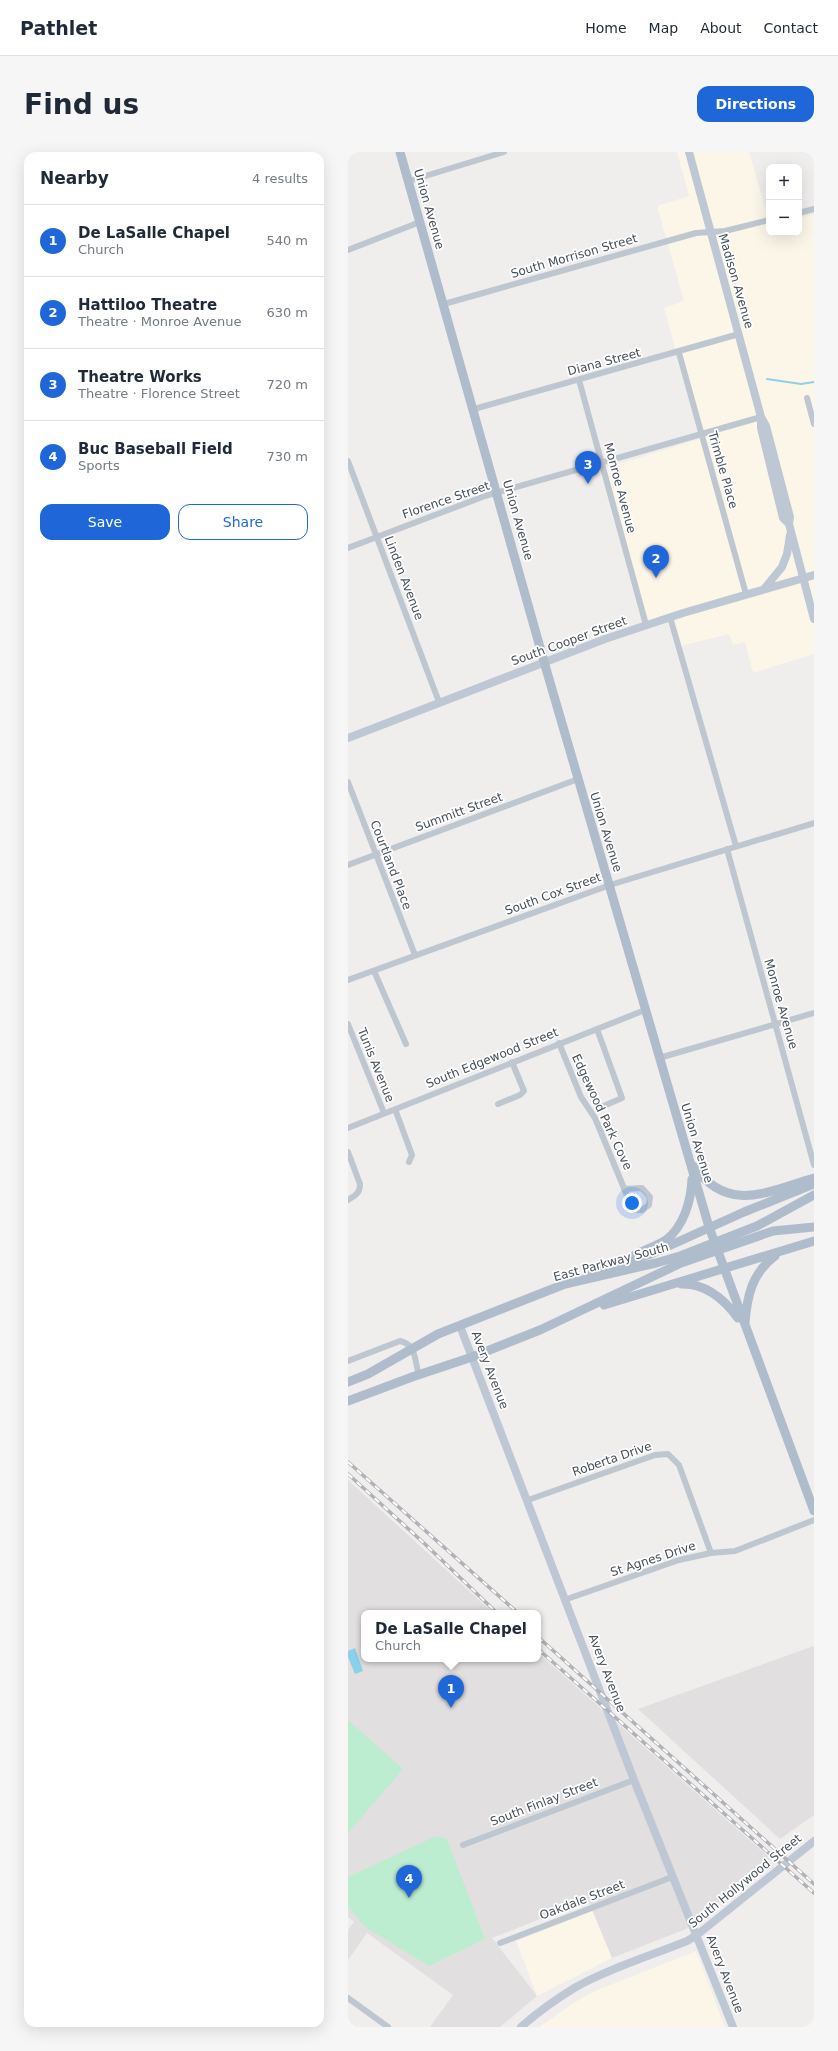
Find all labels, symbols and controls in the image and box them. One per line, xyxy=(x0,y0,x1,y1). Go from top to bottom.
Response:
text: Pathlet xyxy=(20,17,97,39)
text: Home xyxy=(585,20,627,36)
text: Map xyxy=(649,20,678,36)
text: About xyxy=(700,20,742,36)
text: Contact xyxy=(764,20,818,36)
button: Directions xyxy=(697,86,814,122)
text: Find us xyxy=(24,88,139,121)
map controls xyxy=(766,164,802,236)
button: + xyxy=(766,164,802,200)
street label: Union Avenue xyxy=(411,167,447,251)
text: Nearby xyxy=(40,168,109,188)
text: 4 results xyxy=(252,171,308,186)
button: − xyxy=(766,200,802,236)
text: De LaSalle Chapel xyxy=(78,224,230,242)
street label: South Morrison Street xyxy=(509,231,639,281)
street label: Madison Avenue xyxy=(716,232,756,330)
text: 1 xyxy=(48,233,58,248)
text: 540 m xyxy=(266,233,308,248)
text: Church xyxy=(78,242,124,257)
text: Hattiloo Theatre xyxy=(78,296,217,314)
text: 2 xyxy=(48,305,58,320)
text: 630 m xyxy=(266,305,308,320)
text: Theatre · Monroe Avenue xyxy=(78,314,242,329)
street label: Diana Street xyxy=(566,345,642,378)
text: Theatre Works xyxy=(78,368,202,386)
text: 3 xyxy=(48,377,58,392)
text: 720 m xyxy=(266,377,308,392)
text: Theatre · Florence Street xyxy=(78,386,240,401)
street label: Trimble Place xyxy=(705,429,741,510)
text: Buc Baseball Field xyxy=(78,440,233,458)
street label: Monroe Avenue xyxy=(601,441,639,535)
text: 4 xyxy=(48,449,58,464)
text: 730 m xyxy=(266,449,308,464)
pin: 3 xyxy=(575,451,601,484)
text: Sports xyxy=(78,458,120,473)
street label: Florence Street xyxy=(400,478,492,522)
street label: Union Avenue xyxy=(500,478,536,562)
button: Save xyxy=(40,504,170,540)
button: Share xyxy=(178,504,308,540)
street label: Linden Avenue xyxy=(382,534,426,622)
pin: 2 xyxy=(643,545,669,578)
street label: South Cooper Street xyxy=(509,613,629,668)
street label: Summitt Street xyxy=(414,790,505,834)
street label: Union Avenue xyxy=(587,790,625,874)
street label: Courtland Place xyxy=(368,818,414,912)
street label: South Cox Street xyxy=(503,870,603,918)
street label: Monroe Avenue xyxy=(761,957,801,1051)
street label: Tunis Avenue xyxy=(354,1025,397,1104)
street label: South Edgewood Street xyxy=(424,1025,560,1091)
street label: Edgewood Park Cove xyxy=(569,1052,635,1172)
street label: Union Avenue xyxy=(678,1101,716,1185)
your location xyxy=(622,1193,642,1213)
street label: East Parkway South xyxy=(552,1240,670,1284)
street label: Avery Avenue xyxy=(469,1329,511,1411)
street label: Roberta Drive xyxy=(571,1439,653,1479)
street label: St Agnes Drive xyxy=(609,1539,697,1579)
popup xyxy=(361,1610,541,1662)
text: De LaSalle Chapel xyxy=(375,1620,527,1638)
street label: Avery Avenue xyxy=(586,1632,628,1714)
text: Church xyxy=(375,1638,421,1653)
pin: 1 xyxy=(438,1675,464,1708)
street label: South Finlay Street xyxy=(488,1775,600,1829)
street label: South Hollywood Street xyxy=(686,1831,805,1931)
pin: 4 xyxy=(396,1865,422,1898)
street label: Oakdale Street xyxy=(538,1877,627,1923)
street label: Avery Avenue xyxy=(704,1933,746,2015)

